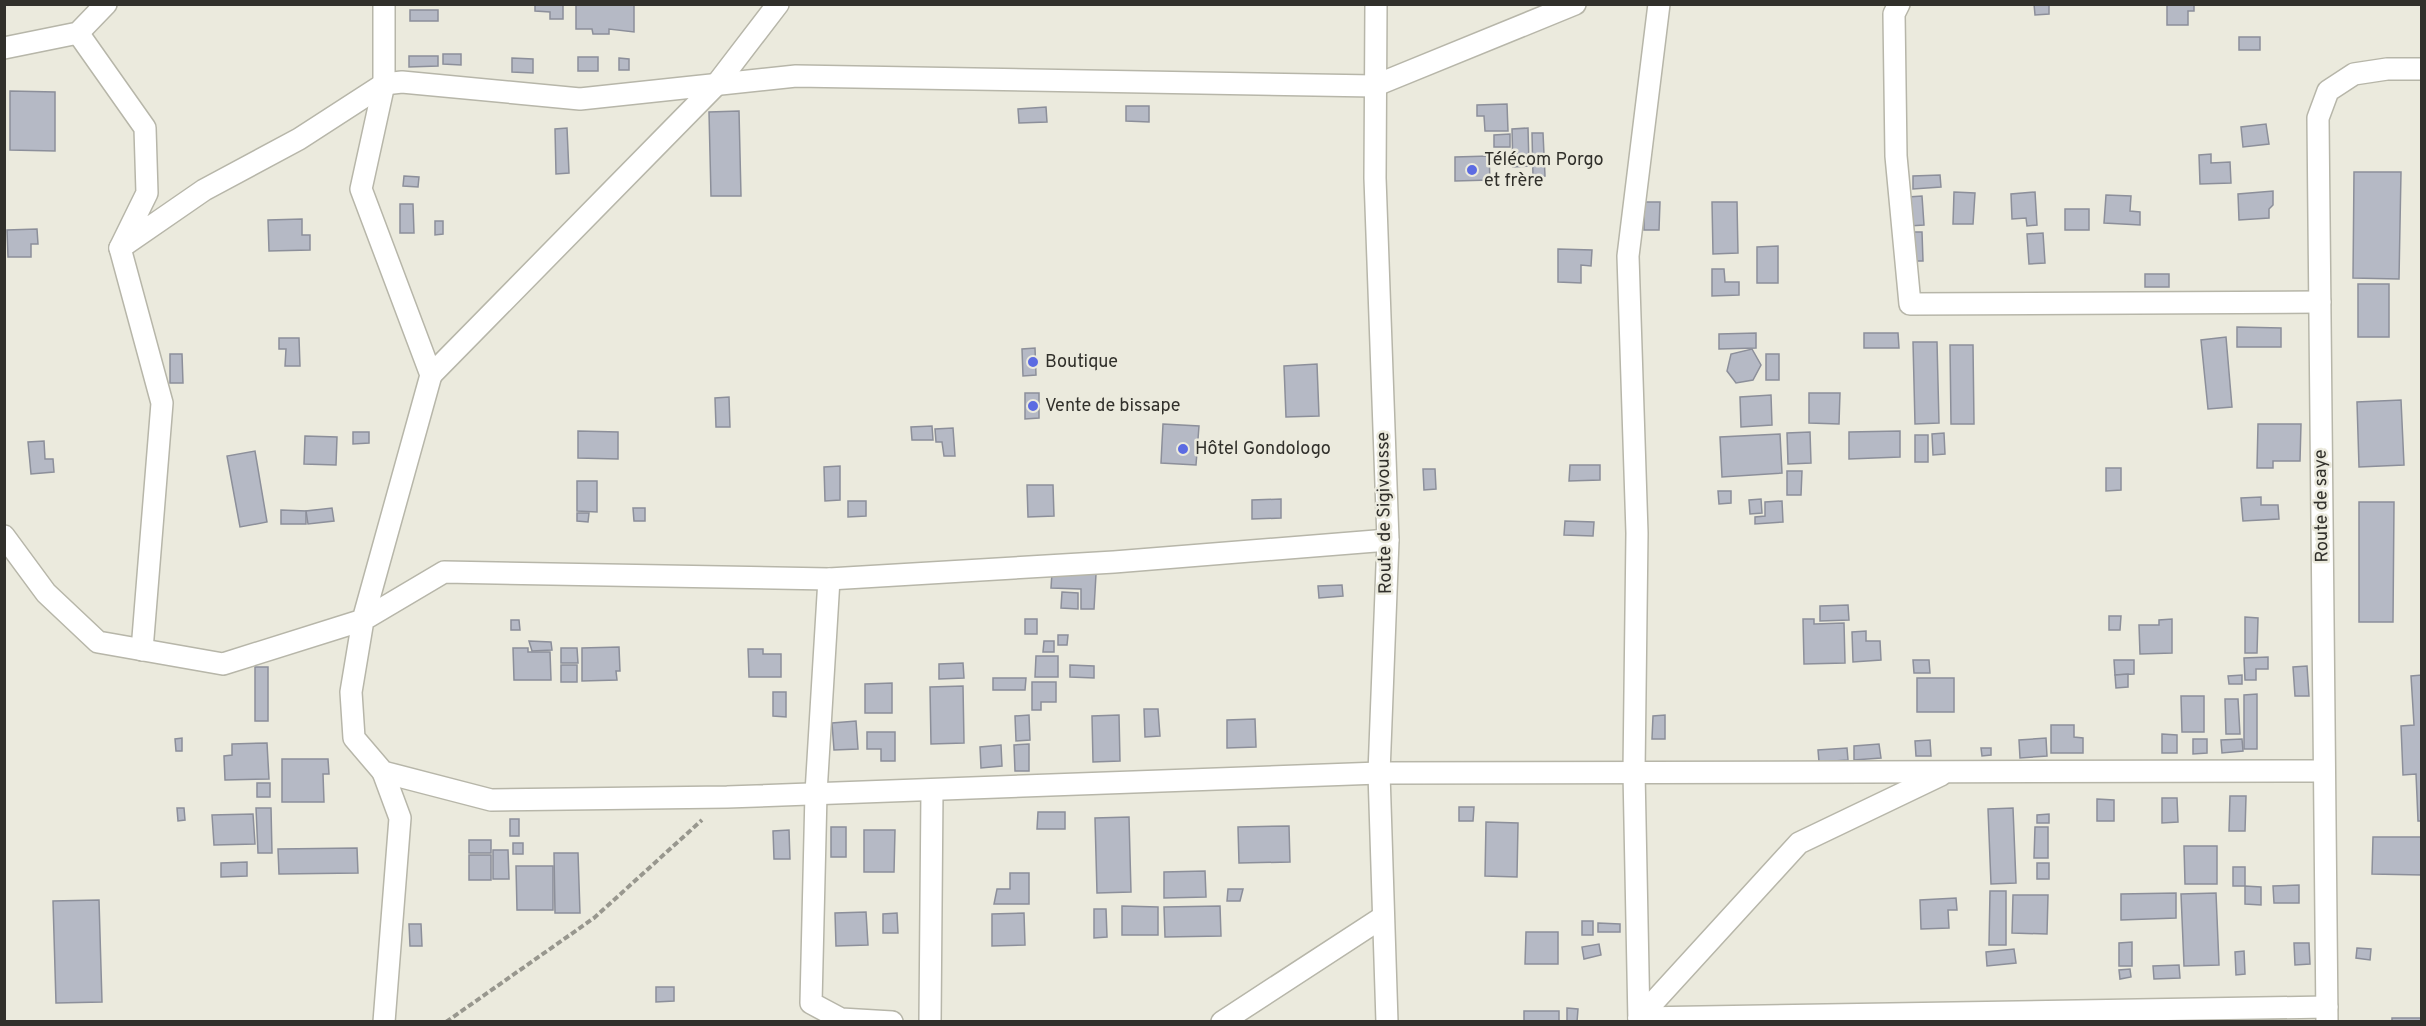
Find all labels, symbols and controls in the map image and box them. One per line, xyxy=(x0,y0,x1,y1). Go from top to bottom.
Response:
place label: Télécom Porgo et frère xyxy=(1484,149,1604,193)
marker: Télécom Porgo et frère xyxy=(1465,163,1479,177)
place label: Boutique xyxy=(1045,351,1118,374)
marker: Boutique xyxy=(1026,355,1040,369)
place label: Vente de bissape xyxy=(1045,395,1181,418)
marker: Vente de bissape xyxy=(1026,399,1040,413)
street label: Route de Sigivousse xyxy=(1372,432,1398,594)
place label: Hôtel Gondologo xyxy=(1195,438,1331,461)
marker: Hôtel Gondologo xyxy=(1176,442,1190,456)
street label: Route de saye xyxy=(2310,449,2334,563)

